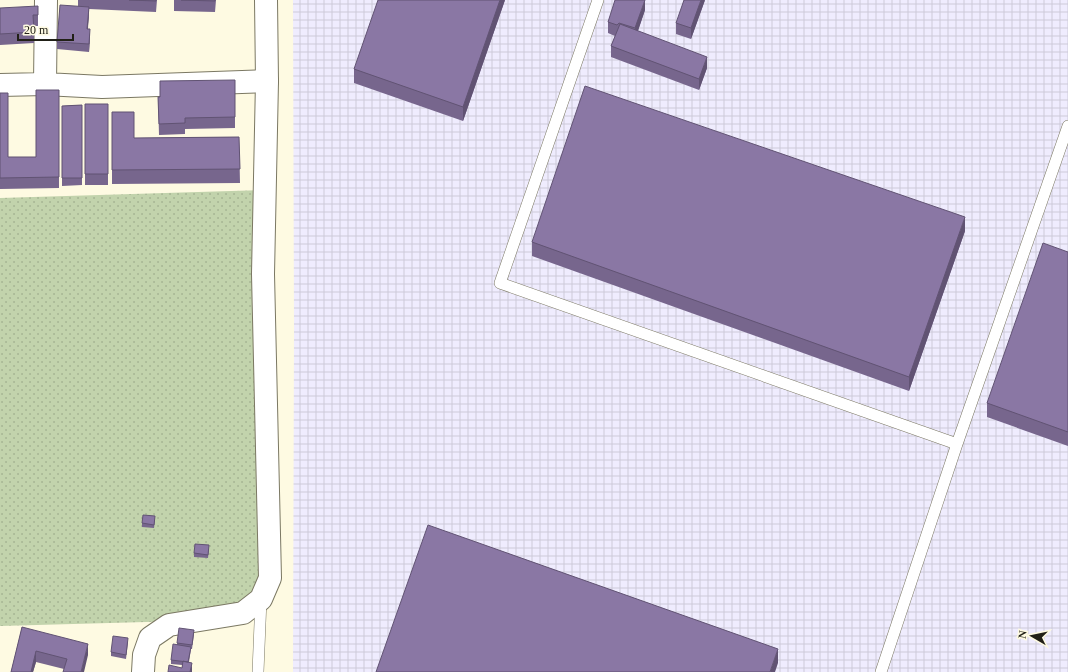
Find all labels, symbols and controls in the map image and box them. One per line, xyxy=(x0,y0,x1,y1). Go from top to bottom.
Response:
scale bar xyxy=(18,16,73,42)
text: 20 m xyxy=(24,23,49,37)
north arrow xyxy=(1012,616,1052,656)
text: N xyxy=(1016,630,1029,639)

